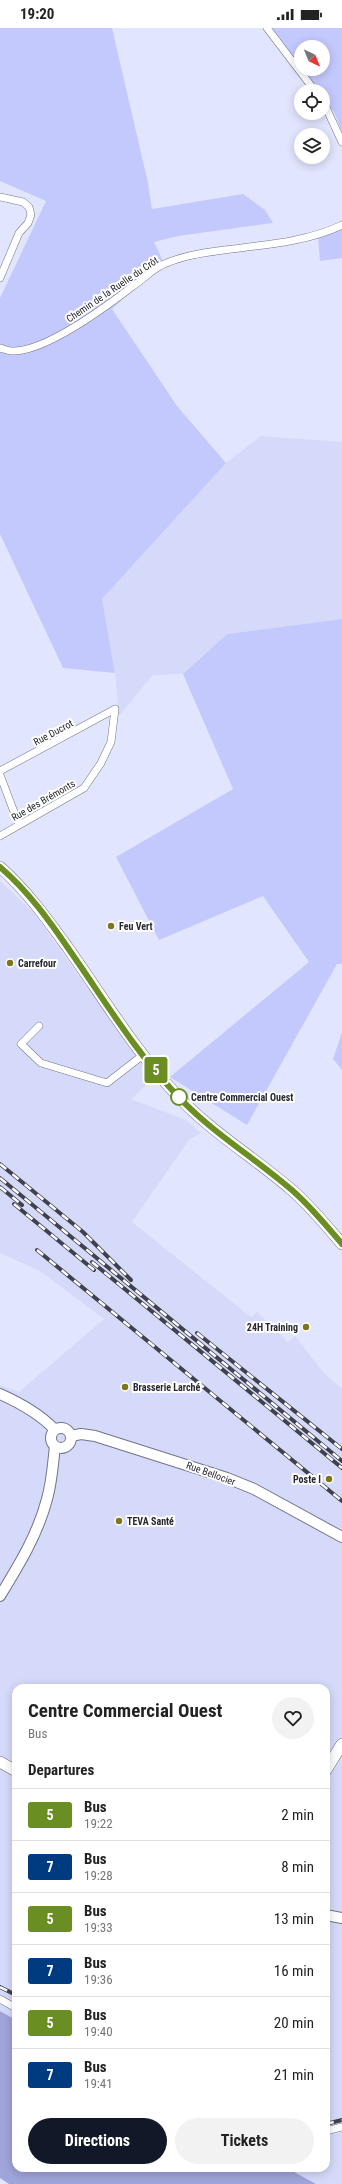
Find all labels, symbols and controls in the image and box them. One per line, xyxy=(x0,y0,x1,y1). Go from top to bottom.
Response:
text: 19:20 xyxy=(20,5,54,23)
north arrow xyxy=(294,40,330,76)
map controls xyxy=(294,40,330,164)
button: locate xyxy=(294,84,330,120)
button: layers xyxy=(294,128,330,164)
street label: Chemin de la Ruelle du Crôt xyxy=(64,254,160,324)
street label: Rue Ducrot xyxy=(32,717,75,747)
street label: Rue des Brémonts xyxy=(9,778,77,823)
marker: Feu Vert xyxy=(106,921,116,931)
place label: Feu Vert xyxy=(119,921,153,932)
marker: Carrefour xyxy=(5,958,15,968)
place label: Carrefour xyxy=(18,958,57,969)
line badge: 5 xyxy=(143,1057,169,1083)
text: 5 xyxy=(152,1062,160,1078)
marker: Centre Commercial Ouest xyxy=(170,1088,188,1106)
place label: Centre Commercial Ouest xyxy=(191,1092,293,1103)
place label: 24H Training xyxy=(247,1322,298,1333)
marker: 24H Training xyxy=(301,1322,311,1332)
marker: Brasserie Larché xyxy=(120,1382,130,1392)
place label: Brasserie Larché xyxy=(133,1382,201,1393)
street label: Rue Bellocier xyxy=(185,1459,237,1487)
place label: Poste I xyxy=(293,1474,321,1485)
marker: Poste I xyxy=(324,1474,334,1484)
marker: TEVA Santé xyxy=(114,1516,124,1526)
place label: TEVA Santé xyxy=(127,1516,174,1527)
button: heart xyxy=(272,1697,314,1739)
text: Centre Commercial Ouest xyxy=(28,1699,222,1722)
text: Bus xyxy=(28,1726,47,1741)
text: Departures xyxy=(28,1761,94,1779)
text: Bus xyxy=(84,1798,107,1816)
text: 2 min xyxy=(281,1806,314,1824)
text: 5 xyxy=(46,1807,54,1823)
text: 19:22 xyxy=(84,1816,113,1831)
text: Bus xyxy=(84,1850,107,1868)
text: 8 min xyxy=(281,1858,314,1876)
text: 7 xyxy=(46,1859,54,1875)
text: 19:28 xyxy=(84,1868,113,1883)
text: Bus xyxy=(84,1902,107,1920)
text: 13 min xyxy=(274,1910,314,1928)
text: 5 xyxy=(46,1911,54,1927)
text: 19:33 xyxy=(84,1920,113,1935)
text: Bus xyxy=(84,1954,107,1972)
text: 16 min xyxy=(274,1962,314,1980)
text: 7 xyxy=(46,1963,54,1979)
text: 19:36 xyxy=(84,1972,113,1987)
text: Bus xyxy=(84,2006,107,2024)
text: 20 min xyxy=(274,2014,314,2032)
text: 5 xyxy=(46,2015,54,2031)
text: 19:40 xyxy=(84,2024,113,2039)
text: Bus xyxy=(84,2058,107,2076)
text: 21 min xyxy=(274,2066,314,2084)
text: 7 xyxy=(46,2067,54,2083)
text: 19:41 xyxy=(84,2076,113,2091)
button: Directions xyxy=(28,2118,167,2164)
button: Tickets xyxy=(175,2118,314,2164)

